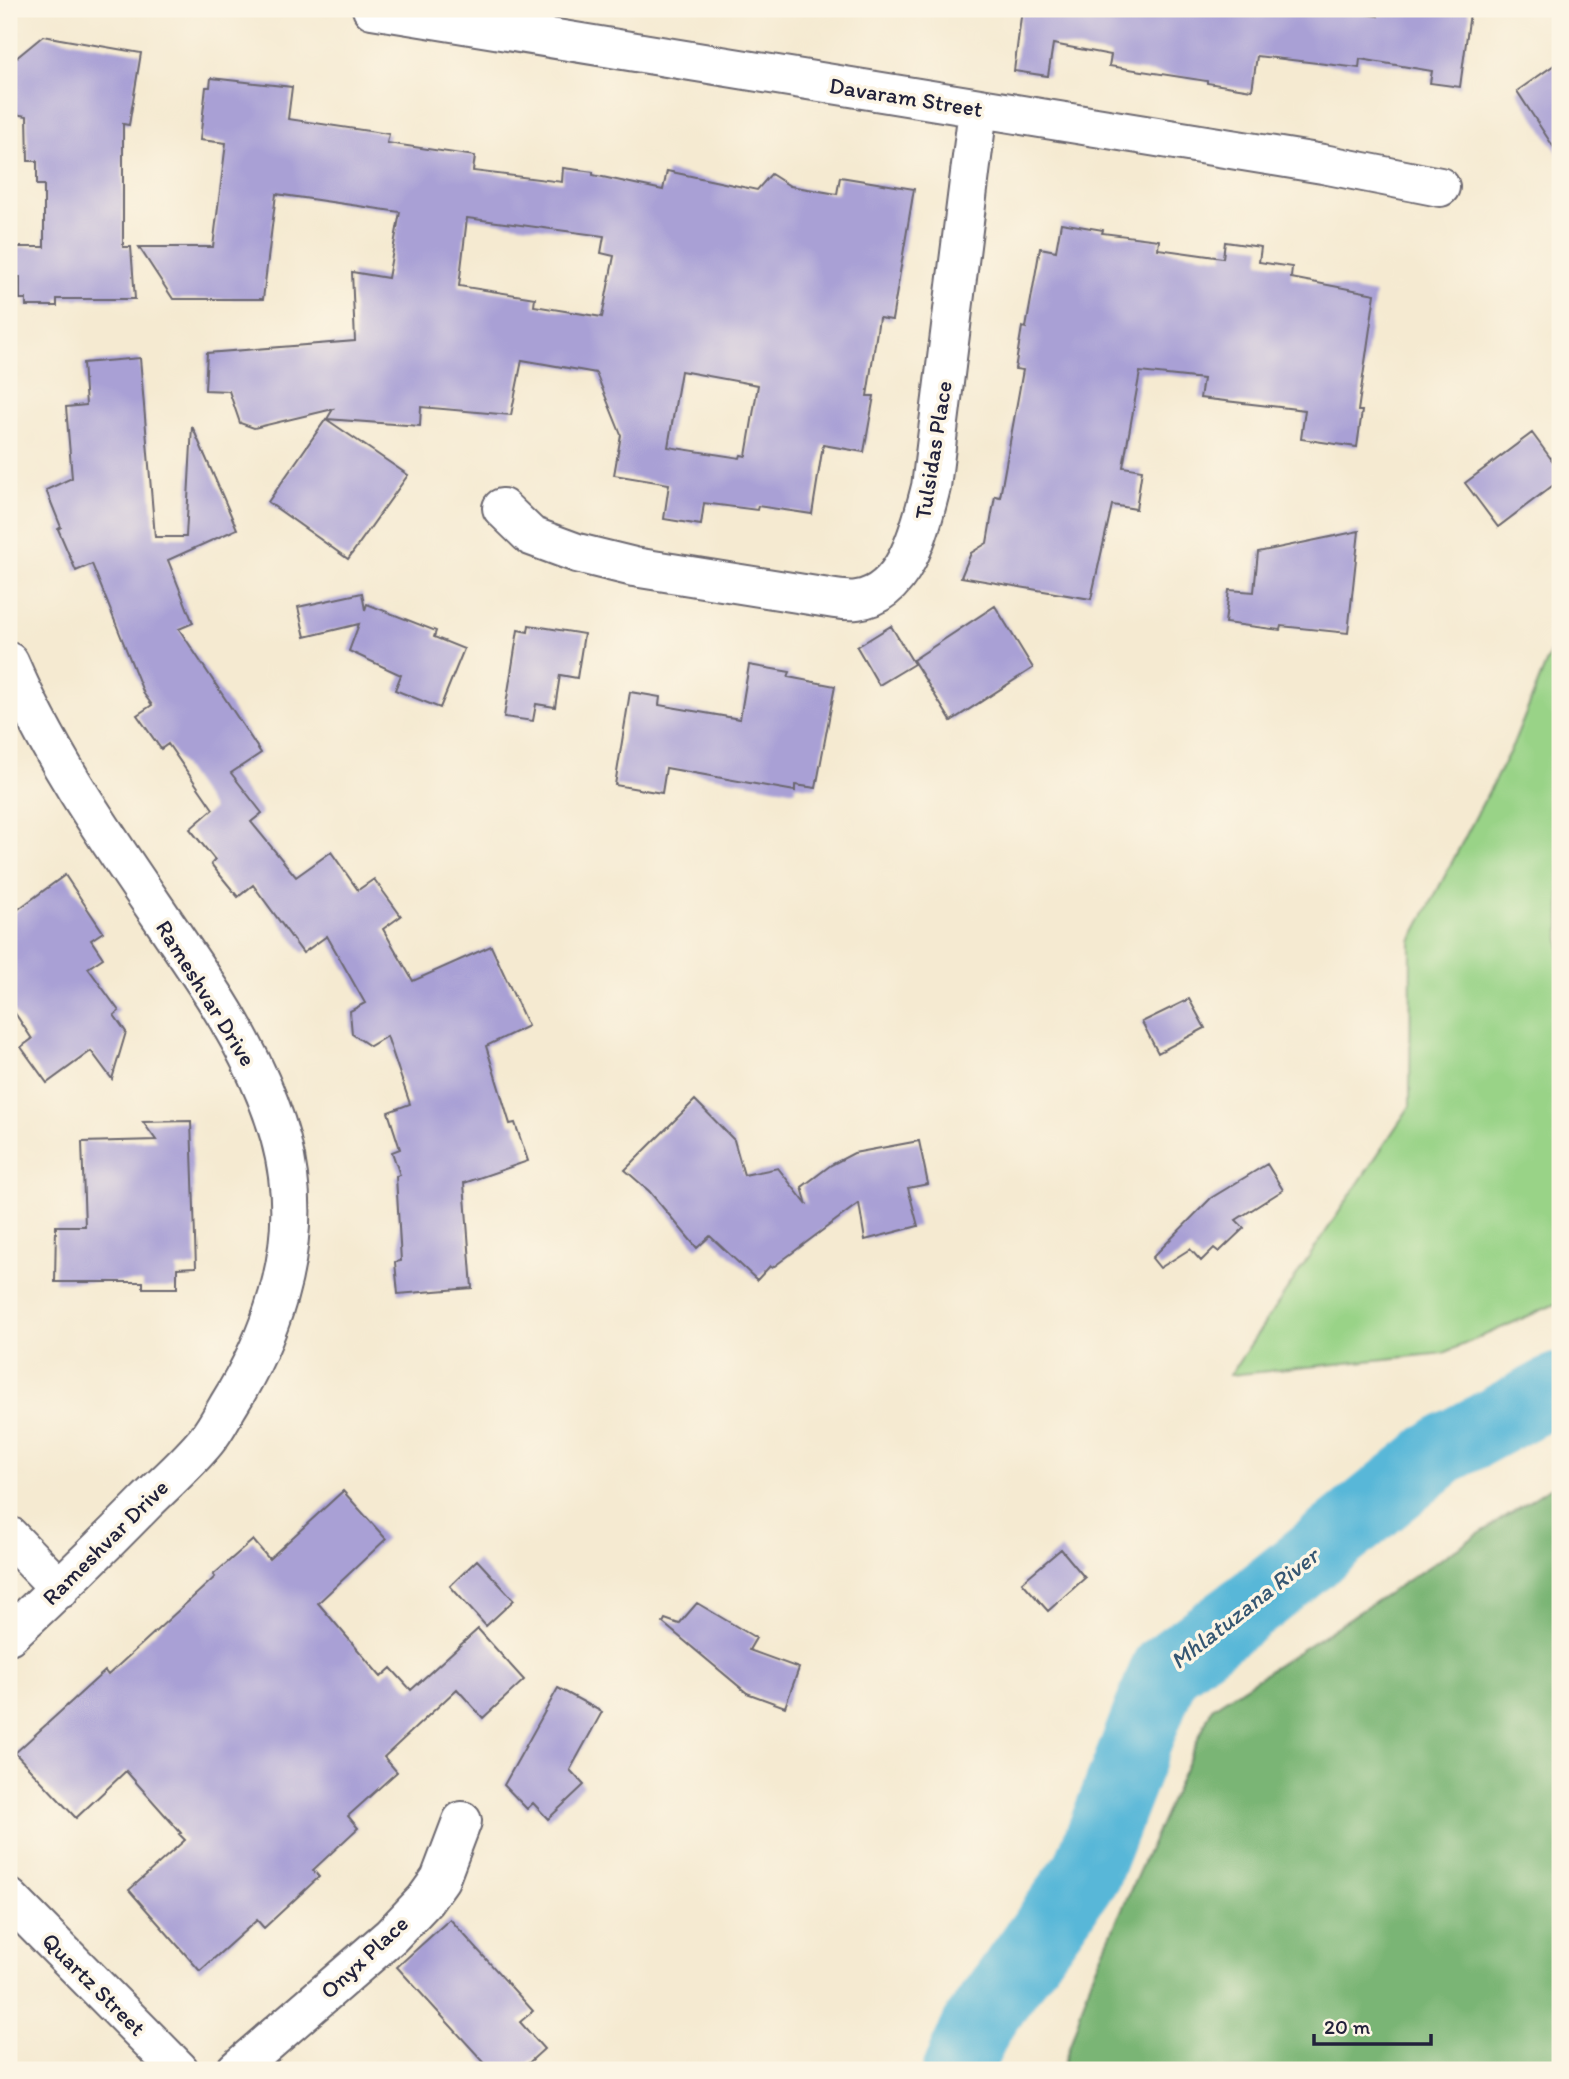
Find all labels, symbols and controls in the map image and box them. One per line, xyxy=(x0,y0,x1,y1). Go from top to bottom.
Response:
street label: Davaram Street xyxy=(827,71,985,123)
street label: Tulsidas Place xyxy=(908,379,958,521)
street label: Rameshvar Drive xyxy=(150,915,262,1071)
street label: Rameshvar Drive xyxy=(36,1473,174,1611)
water label: Mhlatuzana River xyxy=(1164,1540,1326,1675)
street label: Onyx Place xyxy=(314,1909,414,2005)
street label: Quartz Street xyxy=(36,1926,152,2042)
scale bar xyxy=(1314,2002,1431,2046)
text: 20 m xyxy=(1324,2014,1371,2039)

